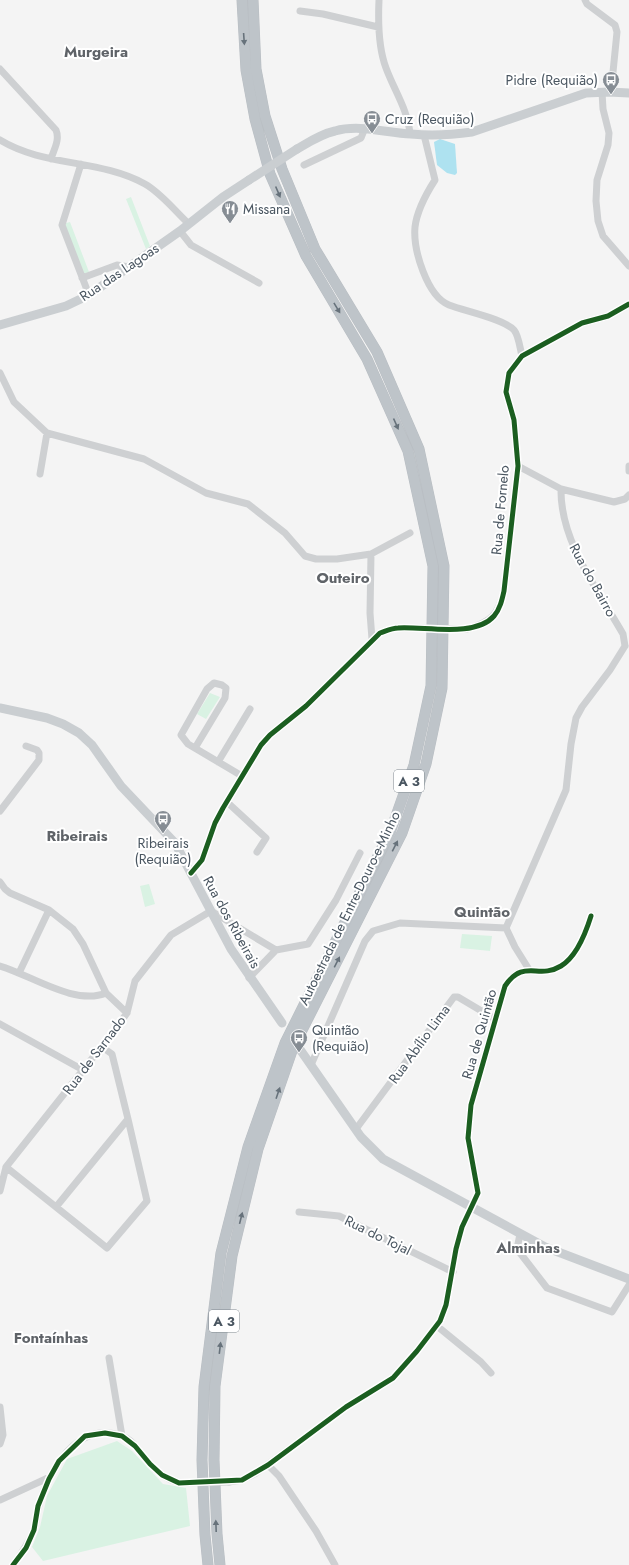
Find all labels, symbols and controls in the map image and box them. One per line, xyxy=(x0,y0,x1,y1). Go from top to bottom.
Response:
one-way arrow xyxy=(240,33,247,45)
district label: Murgeira xyxy=(64,41,128,63)
place label: Pidre (Requião) xyxy=(506,70,598,90)
bus stop icon: Pidre (Requião) xyxy=(601,70,621,95)
bus stop icon: Cruz (Requião) xyxy=(362,109,382,134)
place label: Cruz (Requião) xyxy=(385,109,475,129)
one-way arrow xyxy=(276,187,282,199)
restaurant icon: Missana xyxy=(220,199,240,224)
place label: Missana xyxy=(243,199,290,219)
street label: Rua das Lagoas xyxy=(75,238,163,306)
one-way arrow xyxy=(333,302,340,314)
one-way arrow xyxy=(393,418,399,429)
street label: Rua de Fornelo xyxy=(486,464,514,556)
street label: Rua do Bairro xyxy=(565,540,622,621)
district label: Outeiro xyxy=(316,567,370,589)
road number: A 3 xyxy=(394,770,424,792)
street label: Autoestrada de Entre-Douro-e-Minho xyxy=(293,807,405,1008)
bus stop icon: Ribeirais (Requião) xyxy=(153,809,173,834)
district label: Ribeirais xyxy=(46,825,108,847)
place label: Ribeirais (Requião) xyxy=(134,833,192,869)
one-way arrow xyxy=(392,840,399,852)
street label: Rua dos Ribeirais xyxy=(198,872,266,972)
district label: Quintão xyxy=(454,901,510,923)
one-way arrow xyxy=(334,956,340,968)
street label: Rua de Quintão xyxy=(457,986,501,1081)
street label: Rua Abílio Lima xyxy=(383,1000,455,1088)
street label: Rua de Sarnado xyxy=(58,1011,131,1099)
place label: Quintão (Requião) xyxy=(312,1020,369,1056)
bus stop icon: Quintão (Requião) xyxy=(289,1028,309,1053)
one-way arrow xyxy=(275,1087,281,1099)
street label: Rua do Tojal xyxy=(341,1210,415,1260)
one-way arrow xyxy=(238,1211,244,1223)
district label: Alminhas xyxy=(495,1237,560,1259)
road number: A 3 xyxy=(209,1310,239,1332)
district label: Fontaínhas xyxy=(14,1327,88,1349)
one-way arrow xyxy=(217,1341,223,1354)
one-way arrow xyxy=(213,1520,220,1532)

